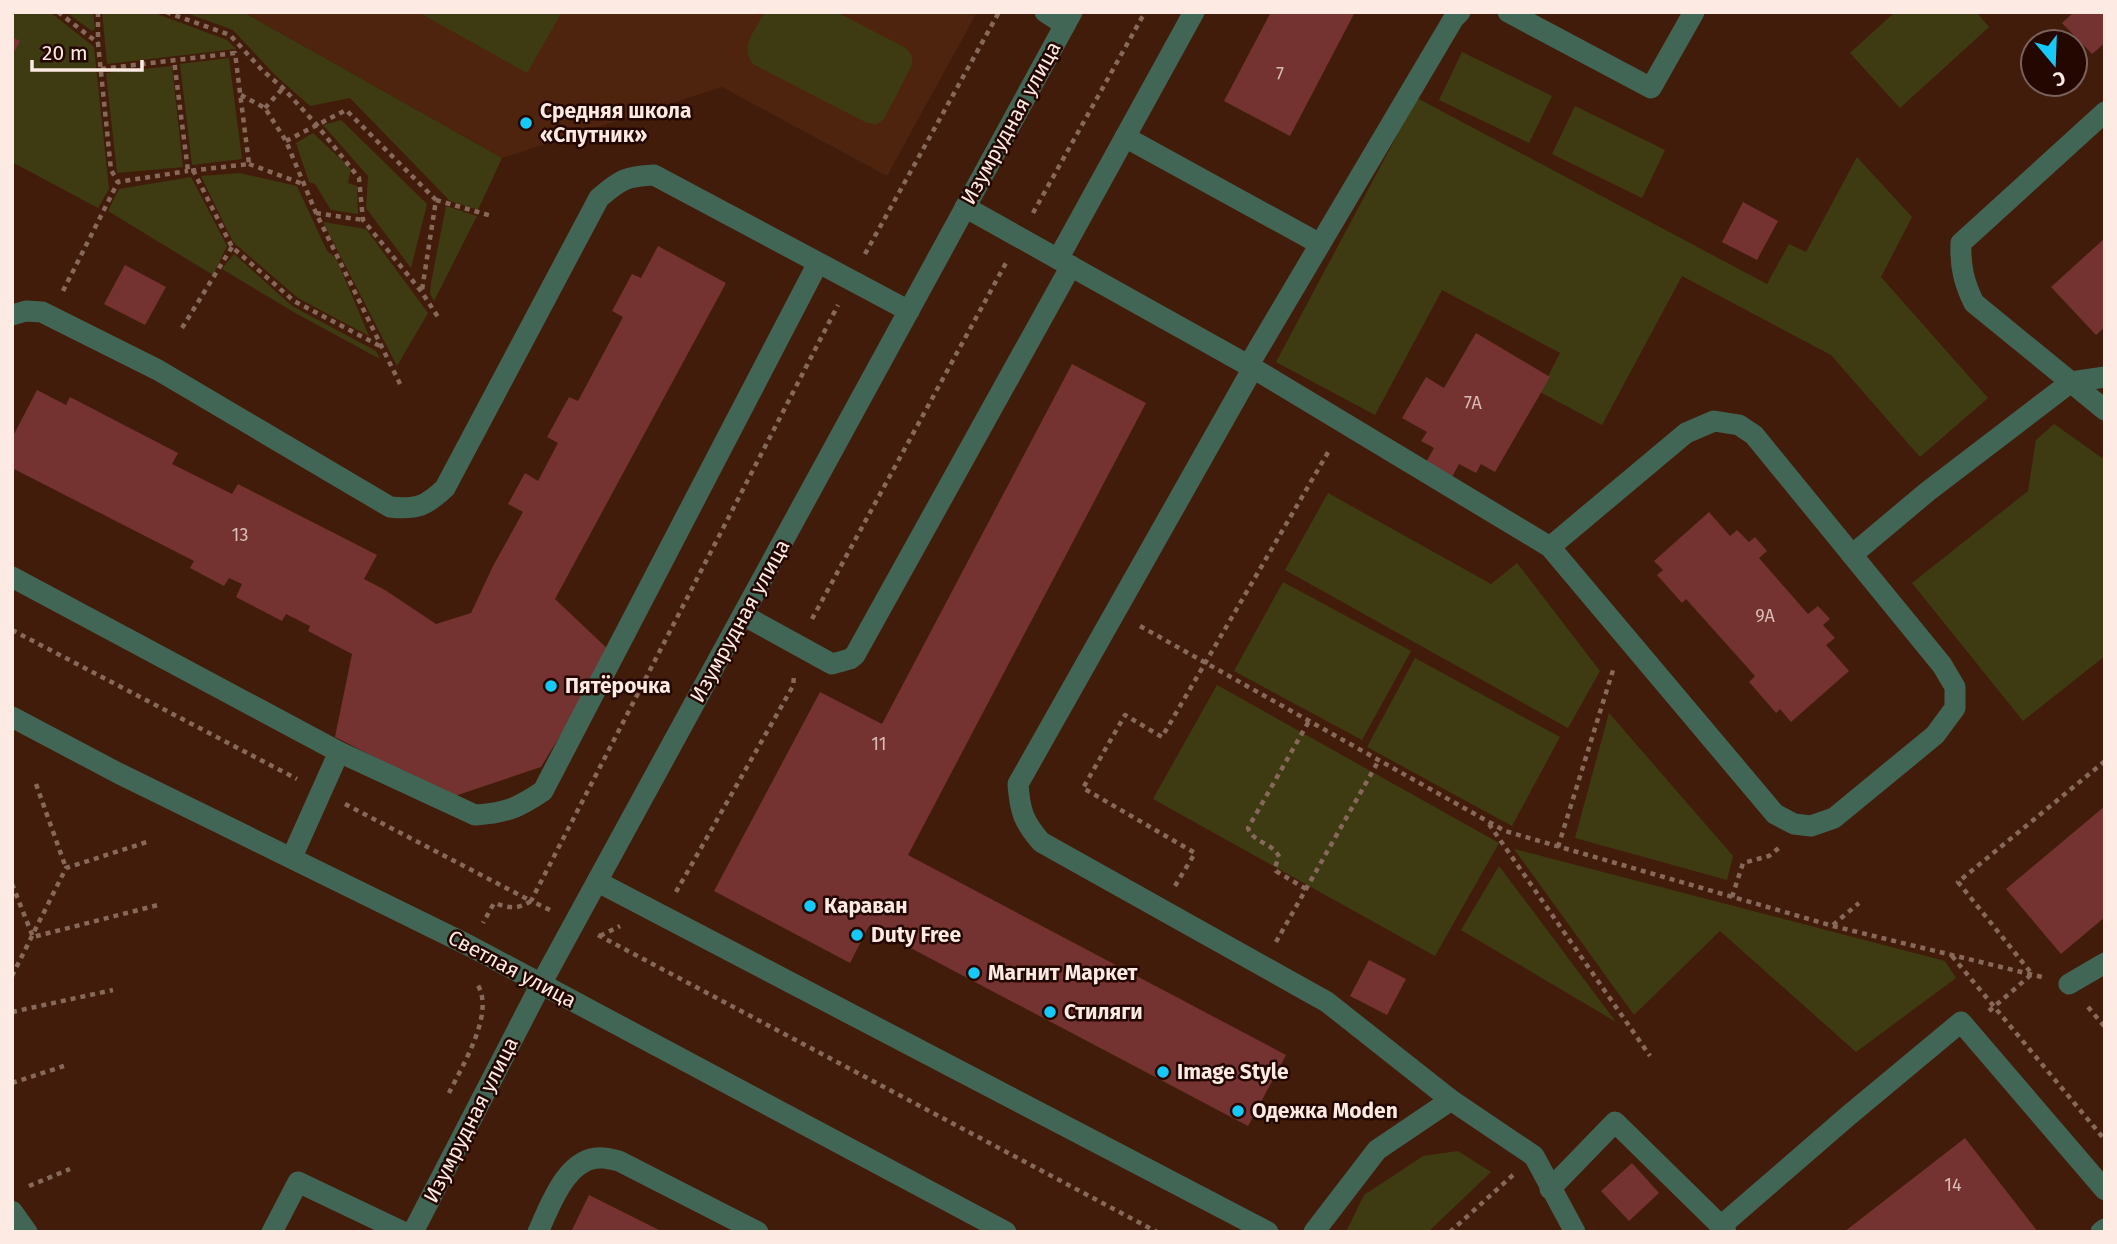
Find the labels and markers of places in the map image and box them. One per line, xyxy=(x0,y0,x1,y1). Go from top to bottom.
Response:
place label: Средняя школа «Спутник» xyxy=(540,98,692,148)
marker: Средняя школа «Спутник» xyxy=(518,115,534,131)
place label: Пятёрочка xyxy=(565,673,671,699)
marker: Пятёрочка xyxy=(543,678,559,694)
place label: Караван xyxy=(824,893,908,919)
marker: Караван xyxy=(802,898,818,914)
place label: Duty Free xyxy=(871,922,961,948)
marker: Duty Free xyxy=(849,927,865,943)
place label: Магнит Маркет xyxy=(988,960,1139,986)
marker: Магнит Маркет xyxy=(966,965,982,981)
place label: Стиляги xyxy=(1064,999,1143,1025)
marker: Стиляги xyxy=(1042,1004,1058,1020)
place label: Image Style xyxy=(1177,1059,1289,1085)
marker: Image Style xyxy=(1155,1064,1171,1080)
place label: Одежка Moden xyxy=(1252,1098,1398,1124)
marker: Одежка Moden xyxy=(1230,1103,1246,1119)

